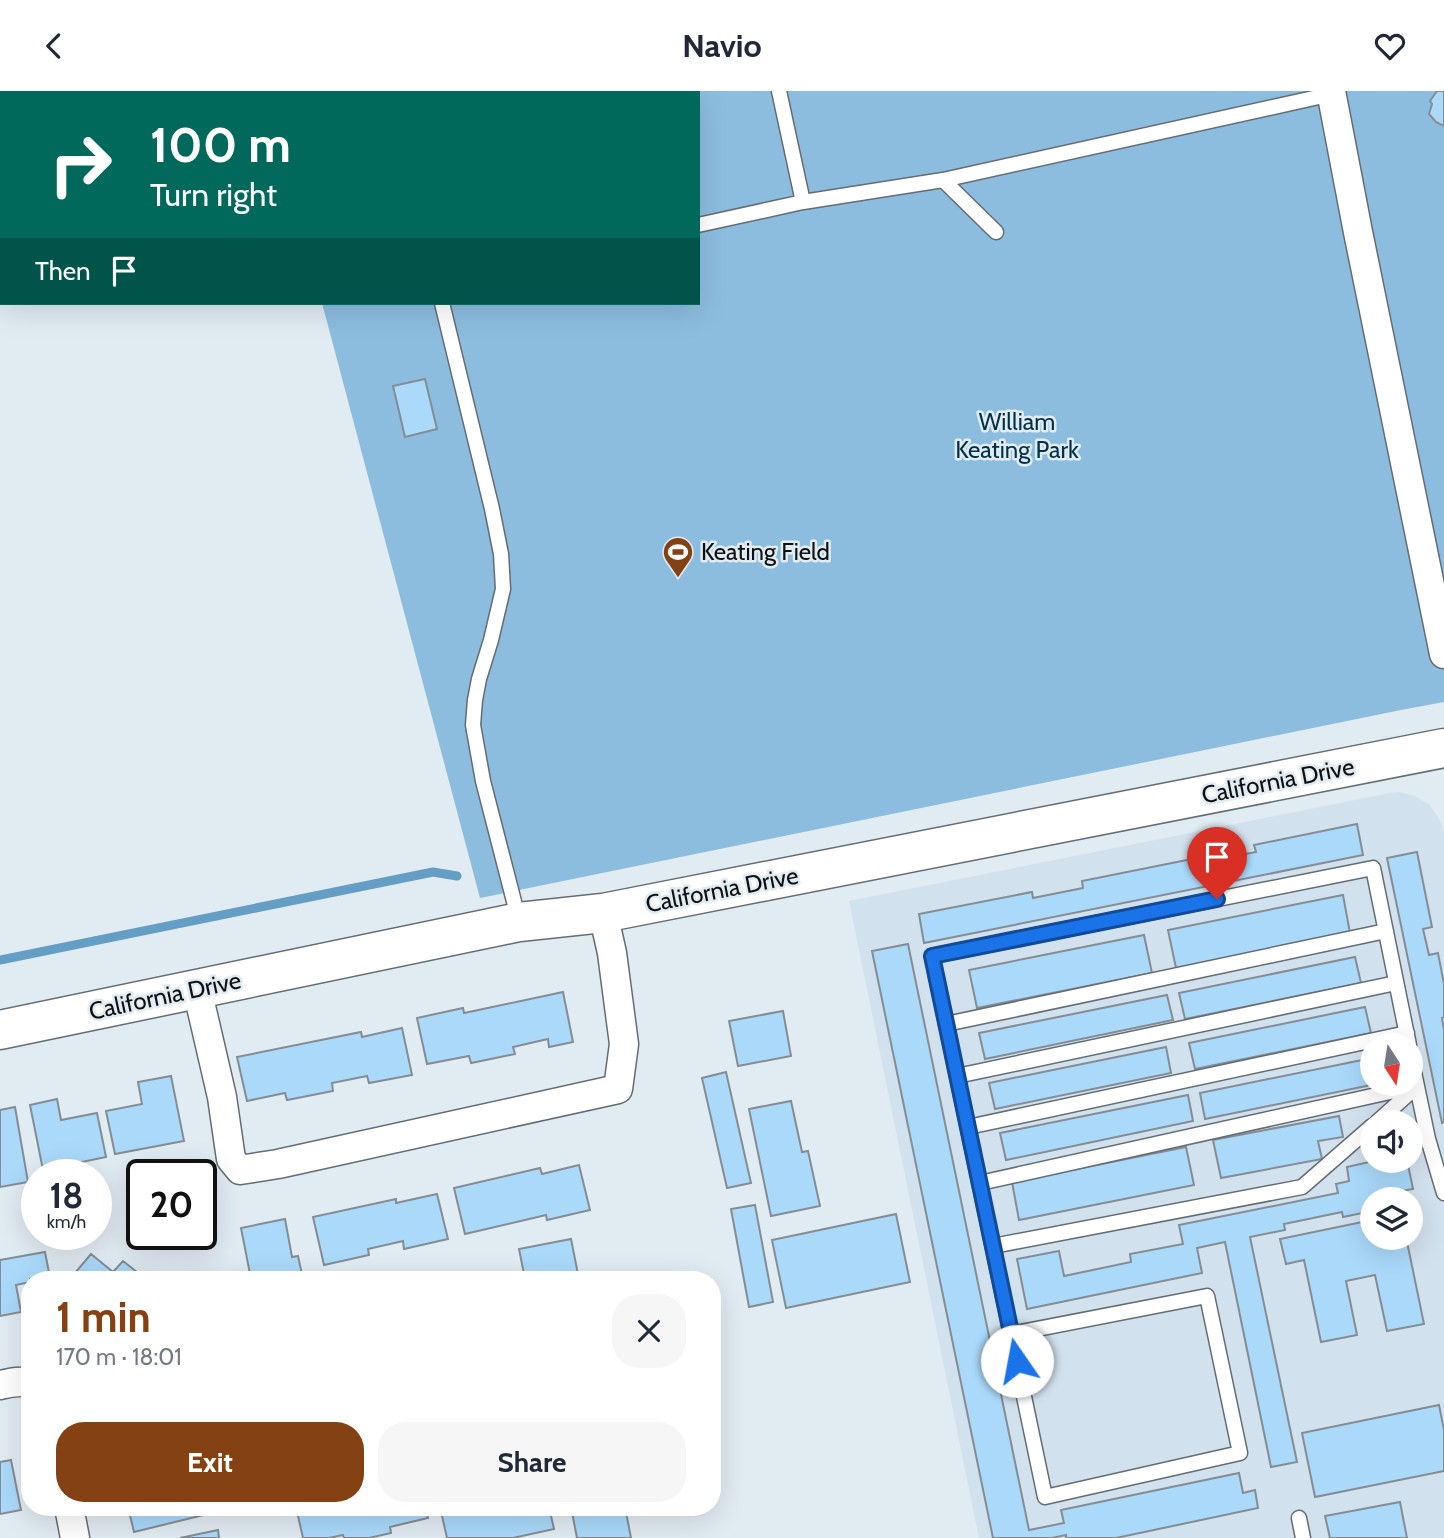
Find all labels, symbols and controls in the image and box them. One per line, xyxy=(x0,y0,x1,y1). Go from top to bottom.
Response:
text: Navio xyxy=(682,26,762,65)
icon: back xyxy=(35,27,73,65)
icon: heart xyxy=(1371,27,1409,65)
text: 100 m xyxy=(150,115,291,174)
icon: right xyxy=(35,119,126,210)
text: Turn right xyxy=(150,175,277,214)
icon: arrive xyxy=(105,252,143,290)
text: Then xyxy=(35,255,91,287)
park label: William Keating Park xyxy=(955,407,1079,464)
sports icon: Keating Field xyxy=(661,535,695,579)
place label: Keating Field xyxy=(701,537,830,566)
street label: California Drive xyxy=(1199,752,1357,810)
pin xyxy=(1187,827,1247,899)
icon: arrive xyxy=(1198,838,1236,876)
street label: California Drive xyxy=(643,861,801,919)
street label: California Drive xyxy=(86,965,244,1026)
north arrow xyxy=(1360,1033,1423,1095)
map controls xyxy=(1360,1033,1423,1250)
button: sound xyxy=(1360,1110,1423,1173)
speed limit sign: 20 xyxy=(126,1159,217,1250)
text: 18 xyxy=(49,1174,84,1217)
button: layers xyxy=(1360,1187,1423,1250)
text: km/h xyxy=(47,1211,86,1233)
text: 1 min xyxy=(56,1291,151,1343)
button: close xyxy=(612,1294,686,1368)
position arrow xyxy=(980,1324,1054,1398)
text: 170 m · 18:01 xyxy=(56,1343,182,1371)
button: Exit xyxy=(56,1422,364,1502)
button: Share xyxy=(378,1422,686,1502)

